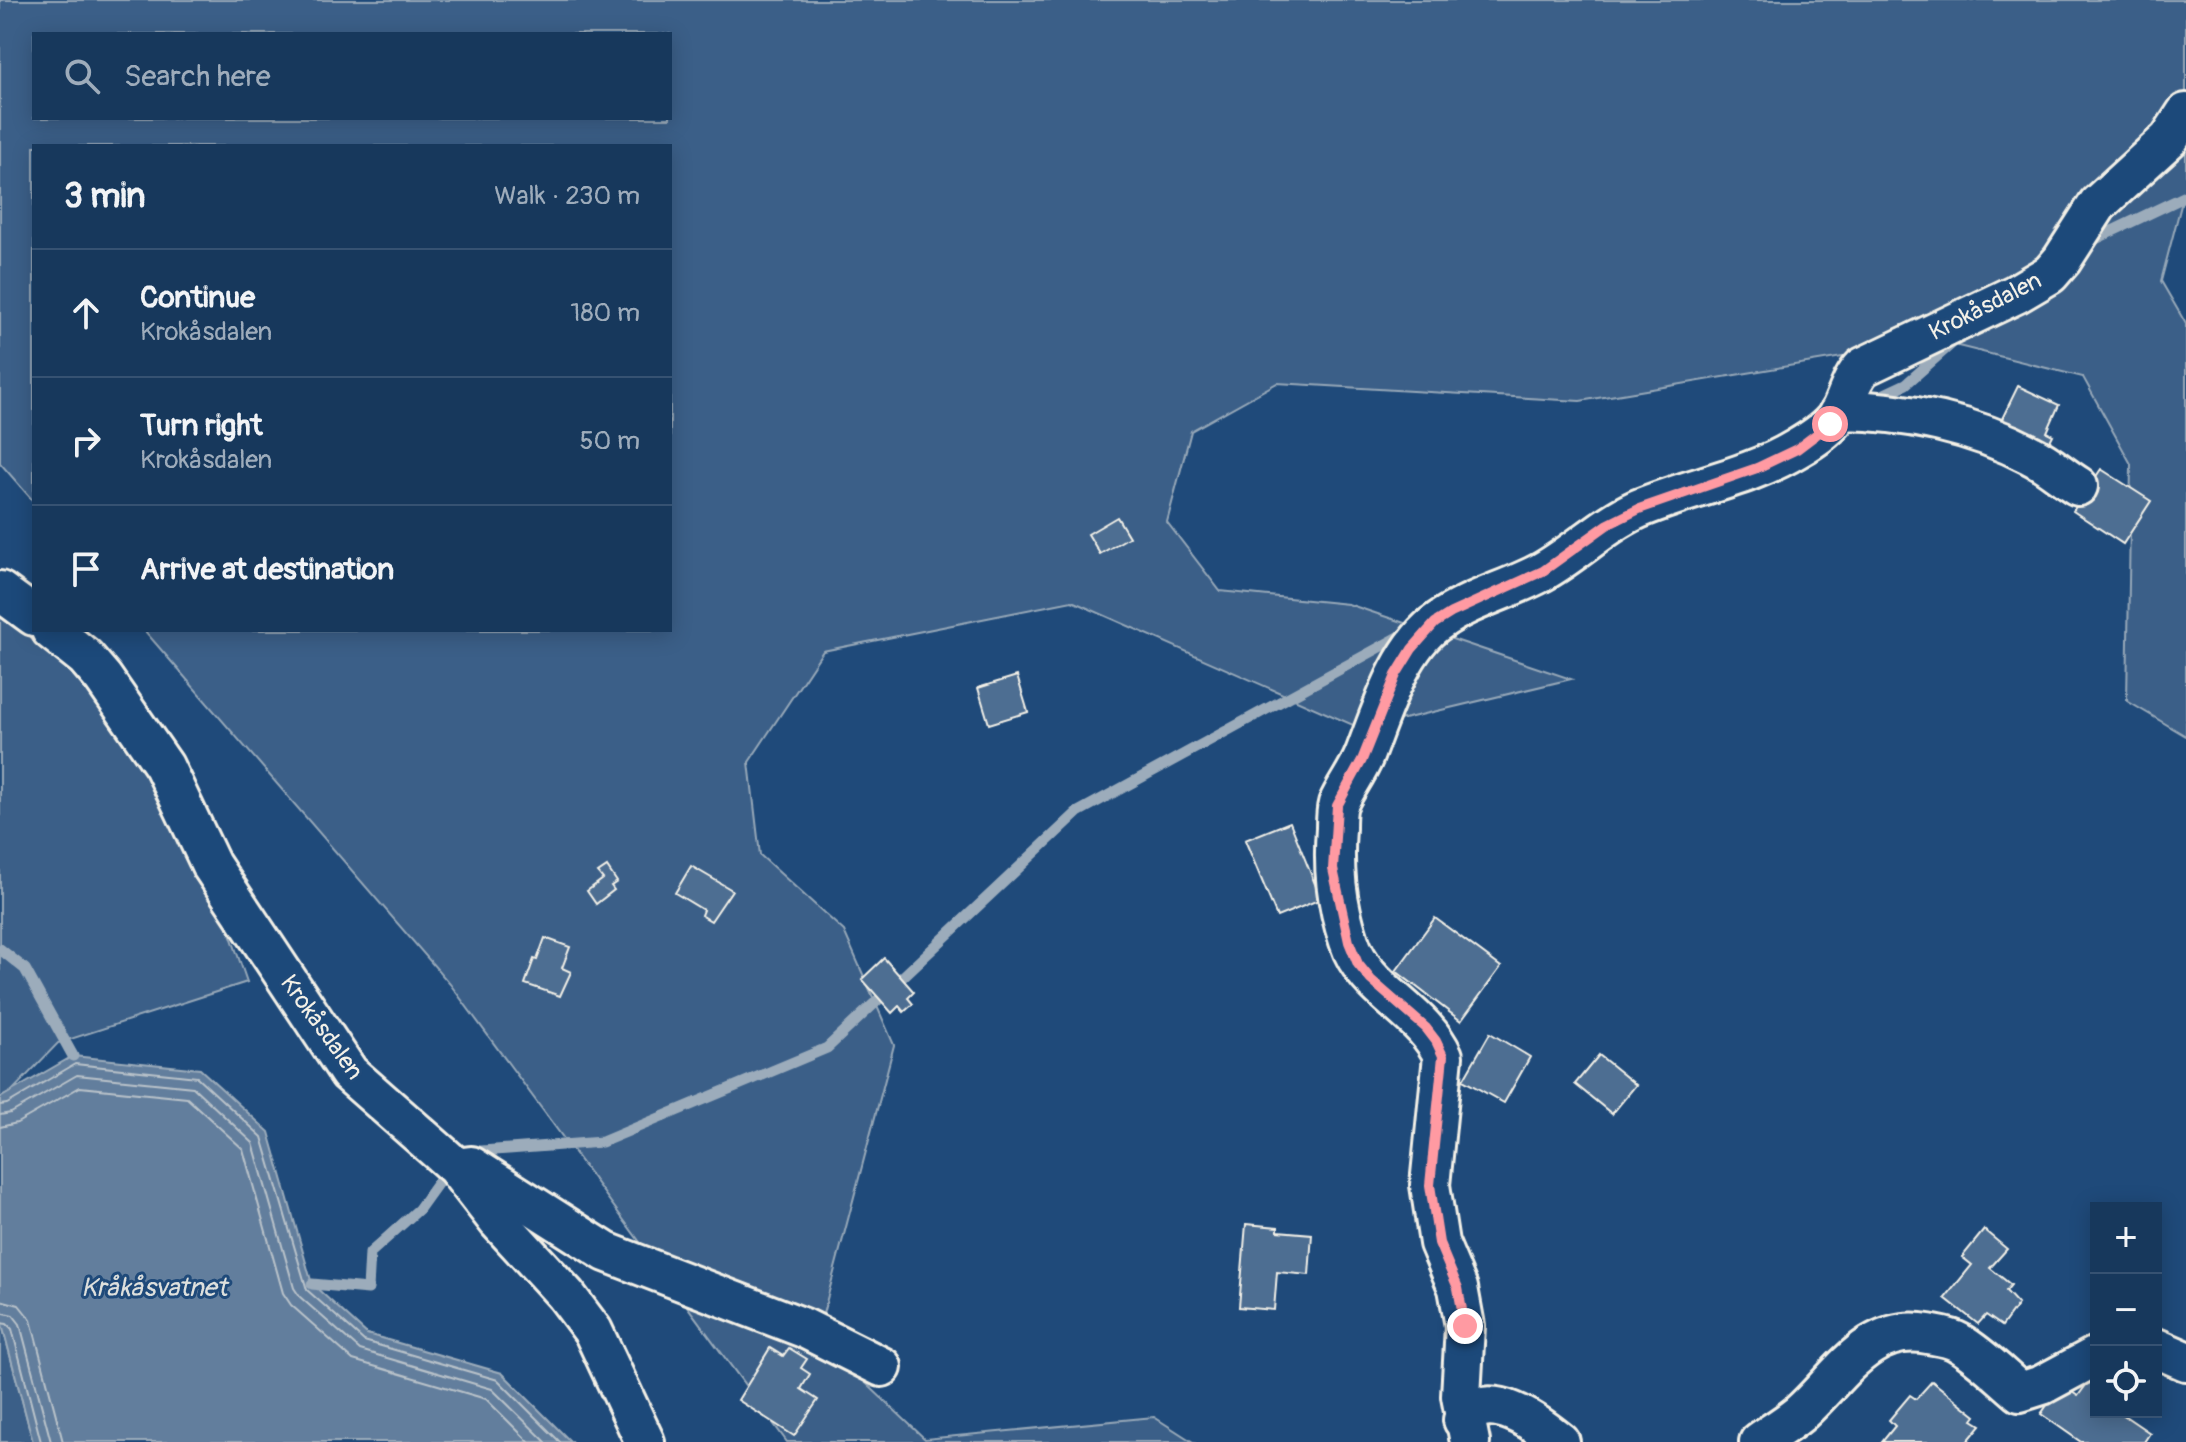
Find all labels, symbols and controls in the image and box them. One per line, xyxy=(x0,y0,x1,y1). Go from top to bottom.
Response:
search box xyxy=(32,32,672,120)
icon: search xyxy=(60,54,104,98)
text: Search here xyxy=(124,58,271,95)
text: 3 min xyxy=(64,175,146,218)
text: Walk · 230 m xyxy=(494,180,640,212)
street label: Krokåsdalen xyxy=(1924,266,2046,347)
text: Continue xyxy=(140,279,255,316)
icon: ahead xyxy=(64,291,108,335)
text: 180 m xyxy=(570,297,640,329)
text: Krokåsdalen xyxy=(140,316,272,348)
route start xyxy=(1812,406,1848,442)
text: Turn right xyxy=(140,407,263,444)
icon: right xyxy=(64,419,108,463)
text: 50 m xyxy=(579,425,640,457)
text: Krokåsdalen xyxy=(140,444,272,476)
icon: arrive xyxy=(64,547,108,591)
text: Arrive at destination xyxy=(140,551,394,588)
street label: Krokåsdalen xyxy=(274,969,369,1085)
map controls xyxy=(2090,1202,2162,1418)
button: + xyxy=(2090,1202,2162,1274)
water label: Kråkåsvatnet xyxy=(81,1272,229,1304)
button: − xyxy=(2090,1274,2162,1346)
route end xyxy=(1447,1308,1483,1344)
button: locate xyxy=(2090,1346,2162,1418)

